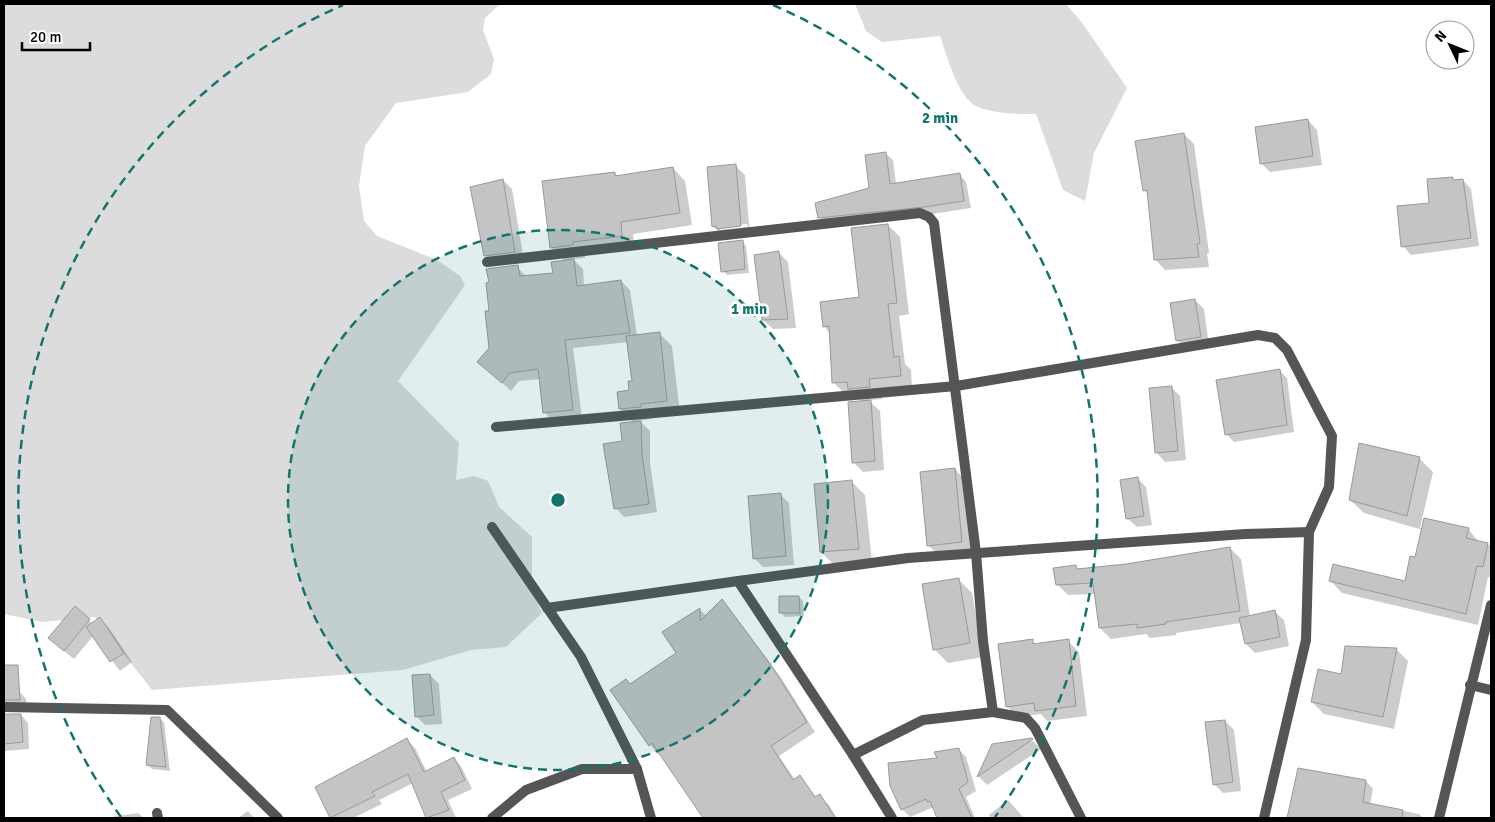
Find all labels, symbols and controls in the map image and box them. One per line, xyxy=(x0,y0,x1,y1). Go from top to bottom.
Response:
scale bar xyxy=(22,20,90,52)
north arrow xyxy=(1425,20,1475,70)
text: N xyxy=(1431,27,1450,46)
text: 20 m xyxy=(30,28,61,46)
text: 2 min xyxy=(922,109,958,127)
text: 1 min xyxy=(731,300,767,318)
centre of rings xyxy=(549,491,567,509)

